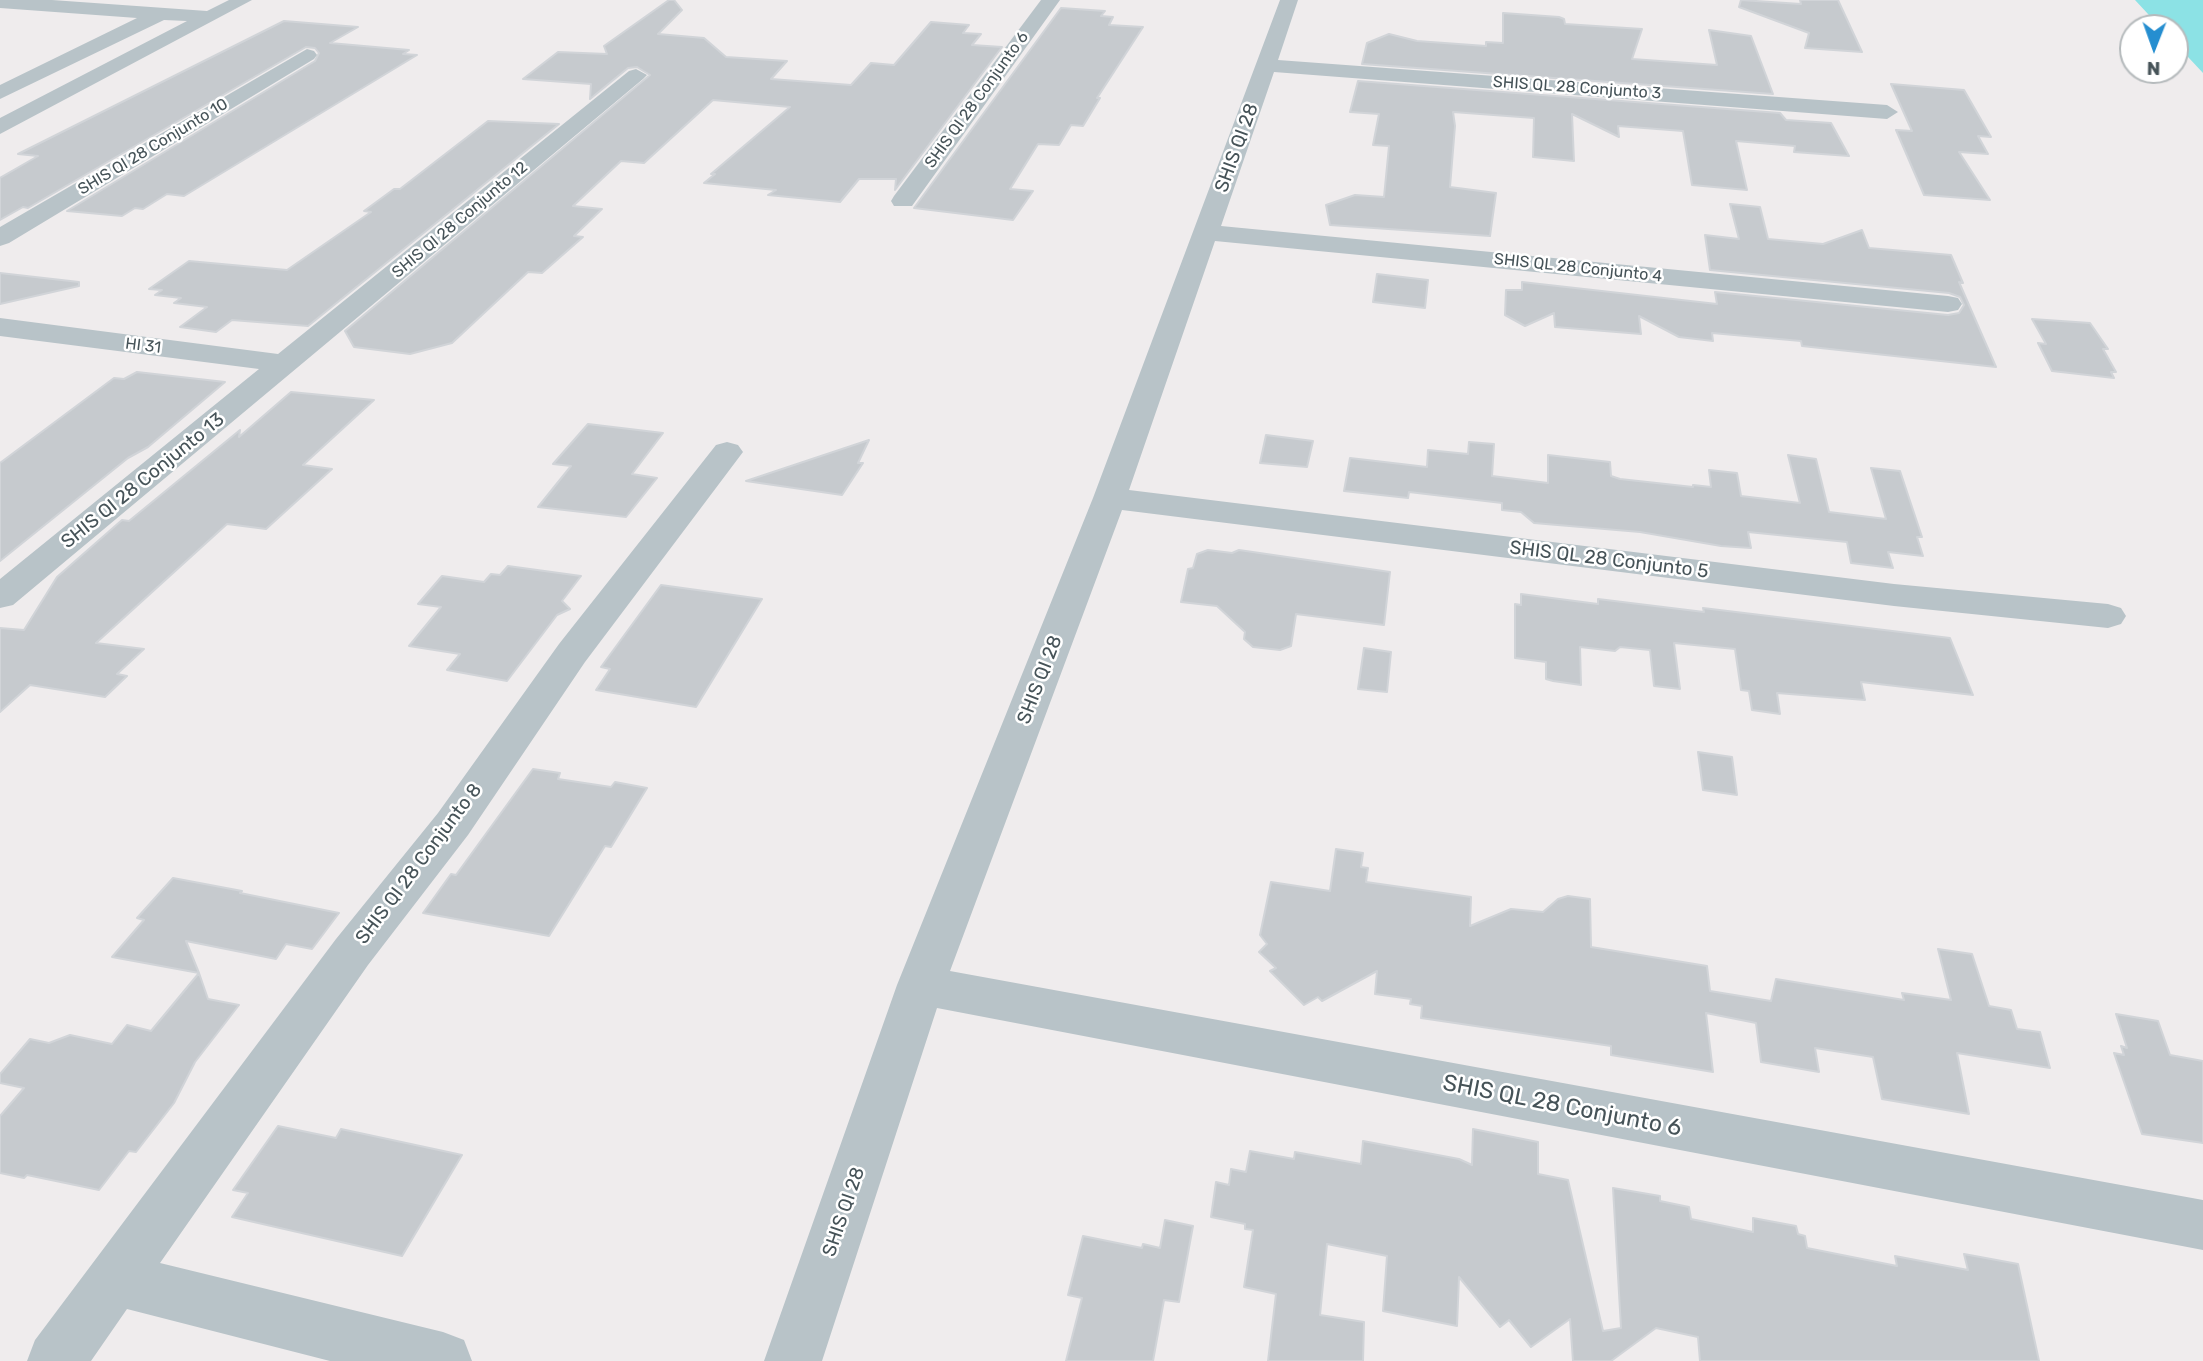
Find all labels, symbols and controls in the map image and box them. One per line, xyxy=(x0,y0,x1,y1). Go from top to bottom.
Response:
north arrow xyxy=(2119,14,2189,84)
street label: SHIS QI 28 Conjunto 6 xyxy=(921,28,1033,172)
text: N xyxy=(2147,57,2161,80)
street label: SHIS QL 28 Conjunto 3 xyxy=(1492,73,1662,103)
street label: SHIS QI 28 Conjunto 10 xyxy=(75,95,231,199)
street label: SHIS QI 28 xyxy=(1210,100,1264,196)
street label: SHIS QI 28 Conjunto 12 xyxy=(388,158,532,282)
street label: SHIS QL 28 Conjunto 4 xyxy=(1493,250,1663,286)
street label: HI 31 xyxy=(124,334,162,358)
street label: SHIS QI 28 Conjunto 13 xyxy=(57,408,229,554)
street label: SHIS QL 28 Conjunto 5 xyxy=(1508,536,1710,584)
street label: SHIS QI 28 xyxy=(1013,633,1067,727)
street label: SHIS QI 28 Conjunto 8 xyxy=(351,779,487,949)
street label: SHIS QL 28 Conjunto 6 xyxy=(1440,1069,1684,1143)
street label: SHIS QI 28 xyxy=(818,1164,870,1260)

